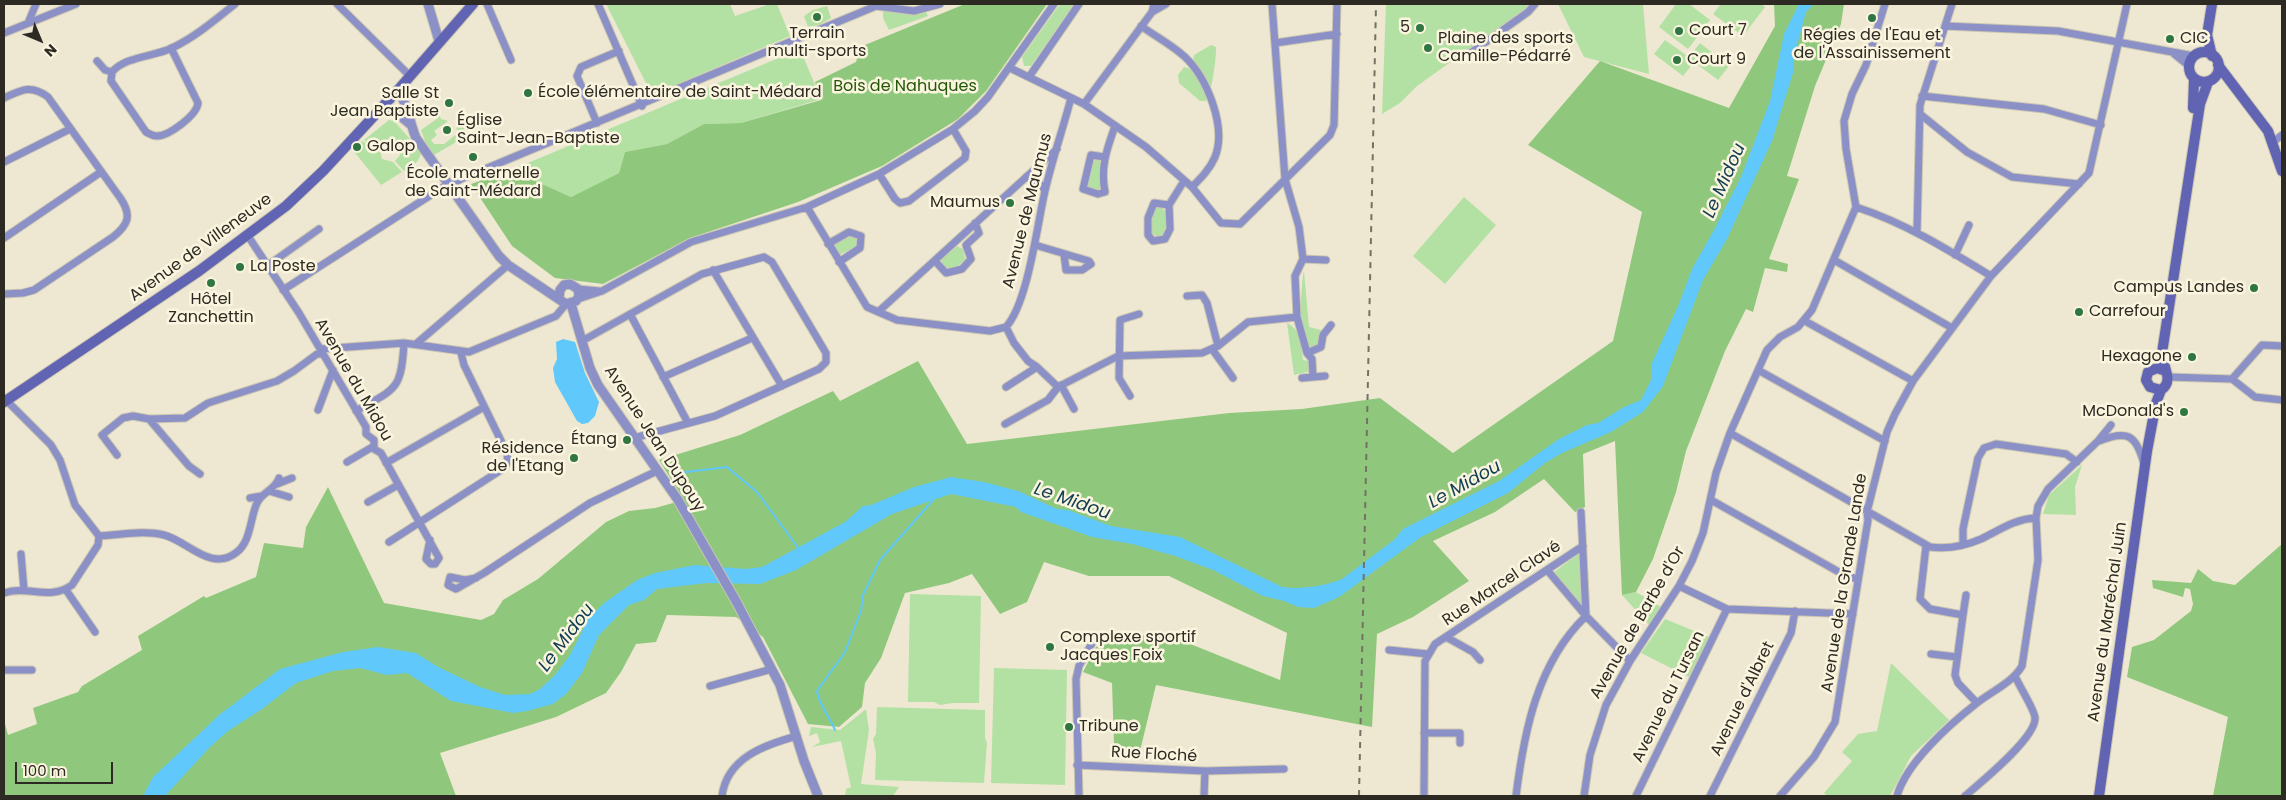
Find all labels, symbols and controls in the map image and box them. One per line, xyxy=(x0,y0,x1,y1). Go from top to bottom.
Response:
marker: Terrain multi-sports xyxy=(811,11,823,23)
marker: Régies de l'Eau et de l'Assainissement xyxy=(1866,12,1878,24)
north arrow xyxy=(15,15,65,65)
place label: 5 xyxy=(1400,18,1410,38)
place label: Court 7 xyxy=(1689,21,1747,41)
marker: 5 xyxy=(1414,22,1426,34)
place label: Terrain multi-sports xyxy=(768,24,866,62)
marker: Court 7 xyxy=(1673,25,1685,37)
place label: Régies de l'Eau et de l'Assainissement xyxy=(1794,26,1950,64)
place label: Plaine des sports Camille-Pédarré xyxy=(1438,29,1573,67)
place label: CIC xyxy=(2180,29,2209,49)
marker: CIC xyxy=(2164,33,2176,45)
text: N xyxy=(40,40,61,61)
marker: Plaine des sports Camille-Pédarré xyxy=(1422,42,1434,54)
place label: Court 9 xyxy=(1687,50,1746,70)
marker: Court 9 xyxy=(1671,54,1683,66)
park label: Bois de Nahuques xyxy=(833,77,977,97)
place label: École élémentaire de Saint-Médard xyxy=(538,83,822,103)
place label: Salle St Jean Baptiste xyxy=(330,84,439,122)
marker: École élémentaire de Saint-Médard xyxy=(522,87,534,99)
marker: Salle St Jean Baptiste xyxy=(443,97,455,109)
place label: Église Saint-Jean-Baptiste xyxy=(457,111,620,149)
marker: Église Saint-Jean-Baptiste xyxy=(441,124,453,136)
street label: Avenue de Maumus xyxy=(999,131,1057,291)
place label: Galop xyxy=(367,137,415,157)
water label: Le Midou xyxy=(1699,140,1751,222)
marker: Galop xyxy=(351,141,363,153)
marker: École maternelle de Saint-Médard xyxy=(467,151,479,163)
place label: École maternelle de Saint-Médard xyxy=(405,164,541,202)
street label: Avenue de Villeneuve xyxy=(126,190,276,306)
place label: Maumus xyxy=(930,193,1000,213)
marker: Maumus xyxy=(1004,197,1016,209)
place label: La Poste xyxy=(250,257,316,277)
marker: La Poste xyxy=(234,261,246,273)
marker: Hôtel Zanchettin xyxy=(205,277,217,289)
place label: Campus Landes xyxy=(2114,278,2244,298)
marker: Campus Landes xyxy=(2248,282,2260,294)
place label: Hôtel Zanchettin xyxy=(168,290,254,328)
place label: Carrefour xyxy=(2089,302,2166,322)
marker: Carrefour xyxy=(2073,306,2085,318)
street label: Avenue du Midou xyxy=(310,315,396,445)
place label: Hexagone xyxy=(2101,347,2182,367)
marker: Hexagone xyxy=(2186,351,2198,363)
street label: Avenue Jean Dupouy xyxy=(600,363,708,515)
place label: McDonald's xyxy=(2082,402,2174,422)
marker: McDonald's xyxy=(2178,406,2190,418)
place label: Étang xyxy=(571,430,617,450)
marker: Étang xyxy=(621,434,633,446)
place label: Résidence de l'Etang xyxy=(481,439,564,477)
marker: Résidence de l'Etang xyxy=(568,452,580,464)
water label: Le Midou xyxy=(1425,456,1505,514)
street label: Avenue de la Grande Lande xyxy=(1818,472,1872,694)
water label: Le Midou xyxy=(1031,479,1113,525)
street label: Avenue du Maréchal Juin xyxy=(2084,521,2132,723)
street label: Rue Marcel Clavé xyxy=(1439,537,1565,631)
street label: Avenue de Barbe d'Or xyxy=(1586,543,1690,703)
water label: Le Midou xyxy=(534,600,600,676)
place label: Complexe sportif Jacques Foix xyxy=(1060,628,1196,666)
street label: Avenue du Tursan xyxy=(1629,628,1709,766)
street label: Avenue d'Albret xyxy=(1707,639,1779,759)
marker: Complexe sportif Jacques Foix xyxy=(1044,641,1056,653)
place label: Tribune xyxy=(1079,717,1139,737)
marker: Tribune xyxy=(1063,721,1075,733)
street label: Rue Floché xyxy=(1110,743,1198,767)
scale bar xyxy=(18,752,115,784)
text: 100 m xyxy=(23,760,66,781)

